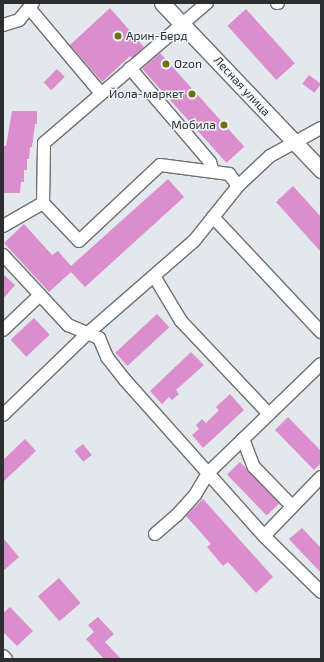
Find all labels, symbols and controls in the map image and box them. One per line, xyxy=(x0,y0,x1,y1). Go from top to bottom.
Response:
place label: Арин-Берд xyxy=(126,29,188,43)
marker: Арин-Берд xyxy=(113,31,123,41)
street label: Лесная улица xyxy=(211,53,273,119)
place label: Ozon xyxy=(174,57,202,71)
marker: Ozon xyxy=(161,59,171,69)
place label: Йола-маркет xyxy=(109,87,184,101)
marker: Йола-маркет xyxy=(187,89,197,99)
place label: Мобила xyxy=(171,118,216,132)
marker: Мобила xyxy=(219,120,229,130)

